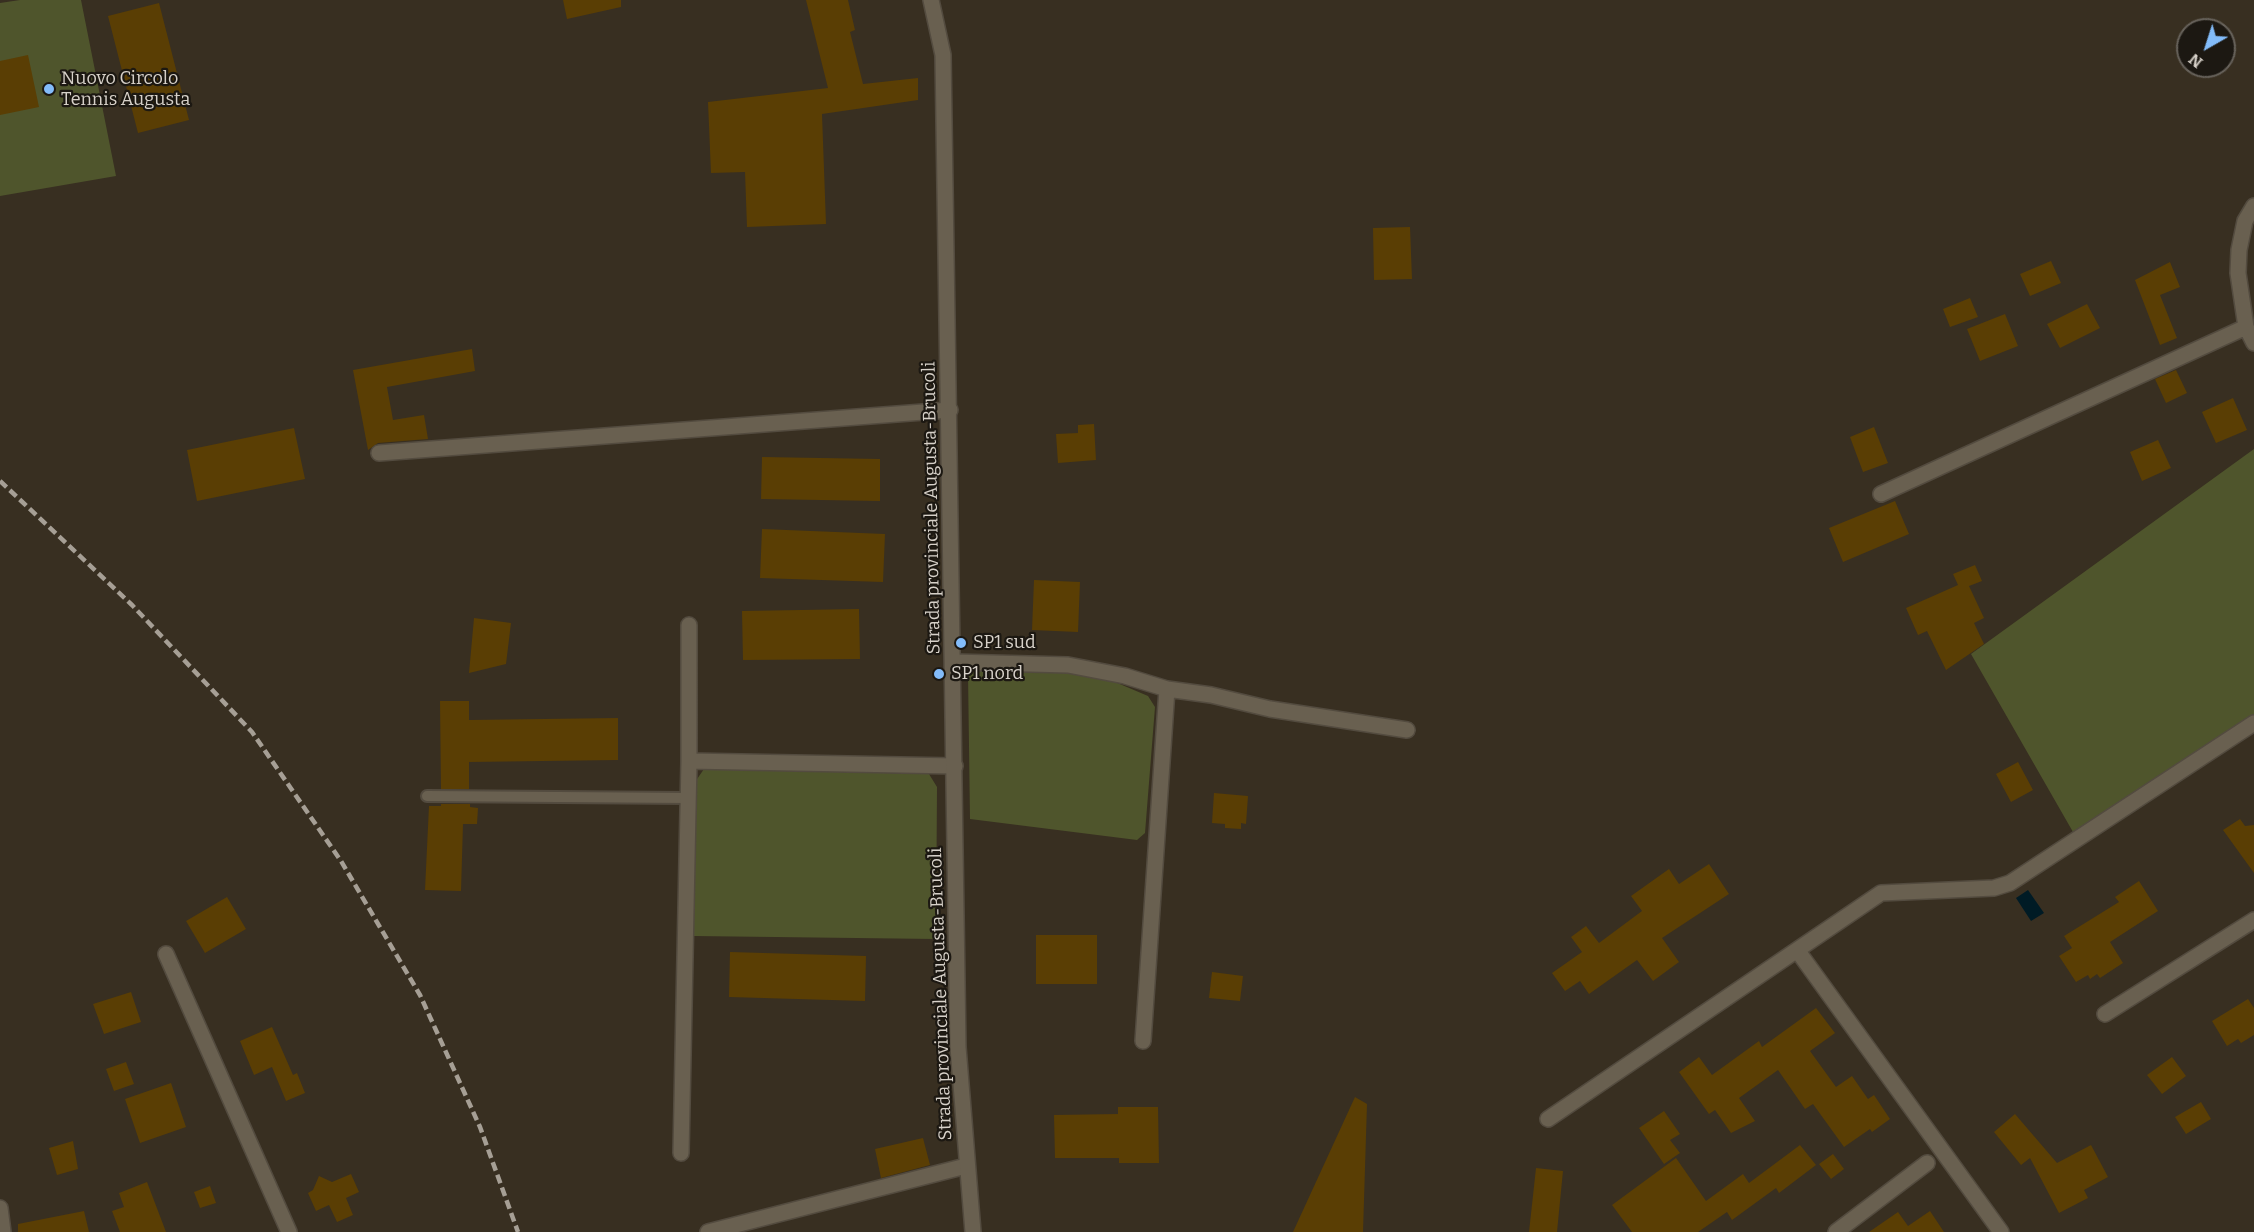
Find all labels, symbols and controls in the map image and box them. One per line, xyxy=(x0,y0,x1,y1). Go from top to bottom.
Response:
north arrow xyxy=(2176,18,2236,78)
text: N xyxy=(2185,50,2206,72)
place label: Nuovo Circolo Tennis Augusta xyxy=(61,68,190,110)
marker: Nuovo Circolo Tennis Augusta xyxy=(42,82,56,96)
street label: Strada provinciale Augusta-Brucoli xyxy=(919,361,945,655)
place label: SP1 sud xyxy=(973,632,1036,654)
marker: SP1 sud xyxy=(954,636,968,650)
place label: SP1 nord xyxy=(951,663,1023,685)
marker: SP1 nord xyxy=(932,667,946,681)
street label: Strada provinciale Augusta-Brucoli xyxy=(925,847,957,1141)

